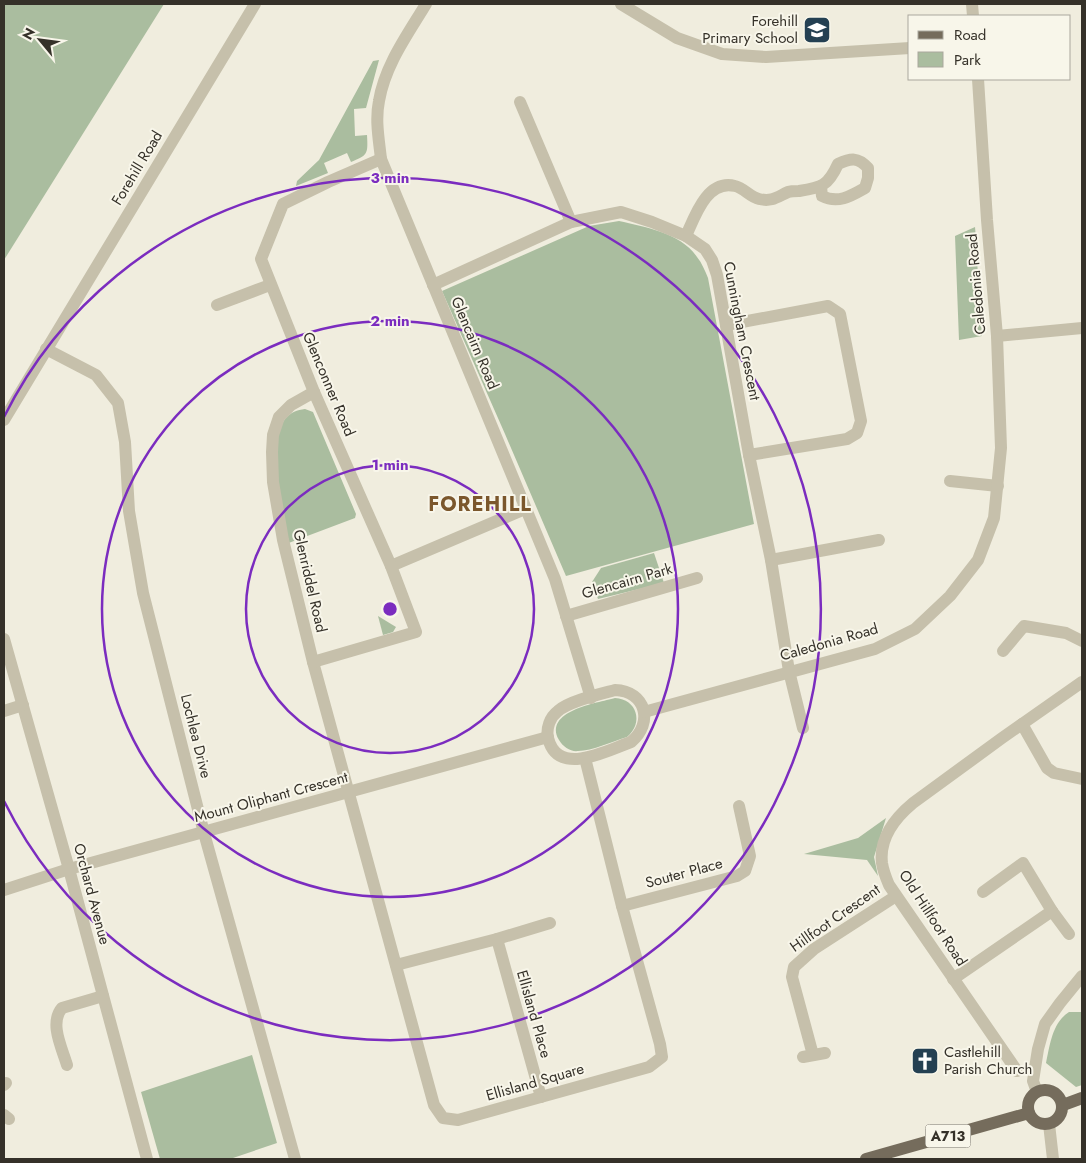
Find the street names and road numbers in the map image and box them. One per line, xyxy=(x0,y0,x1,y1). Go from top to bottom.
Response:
street label: Forehill Road xyxy=(106,127,168,209)
street label: Caledonia Road xyxy=(961,233,991,335)
street label: Cunningham Crescent xyxy=(718,260,766,403)
street label: Glencairn Road xyxy=(446,293,504,393)
street label: Glenconner Road xyxy=(297,328,361,440)
street label: Glenriddel Road xyxy=(287,527,333,635)
street label: Glencairn Park xyxy=(579,557,675,604)
street label: Caledonia Road xyxy=(777,617,881,667)
street label: Lochlea Drive xyxy=(175,692,217,781)
street label: Mount Oliphant Crescent xyxy=(192,766,351,828)
street label: Orchard Avenue xyxy=(68,841,116,947)
street label: Souter Place xyxy=(643,852,725,894)
street label: Old Hillfoot Road xyxy=(894,865,972,971)
street label: Hillfoot Crescent xyxy=(785,878,885,957)
street label: Ellisland Place xyxy=(511,967,557,1061)
street label: Ellisland Square xyxy=(483,1057,587,1107)
road number: A713 xyxy=(926,1124,970,1148)

